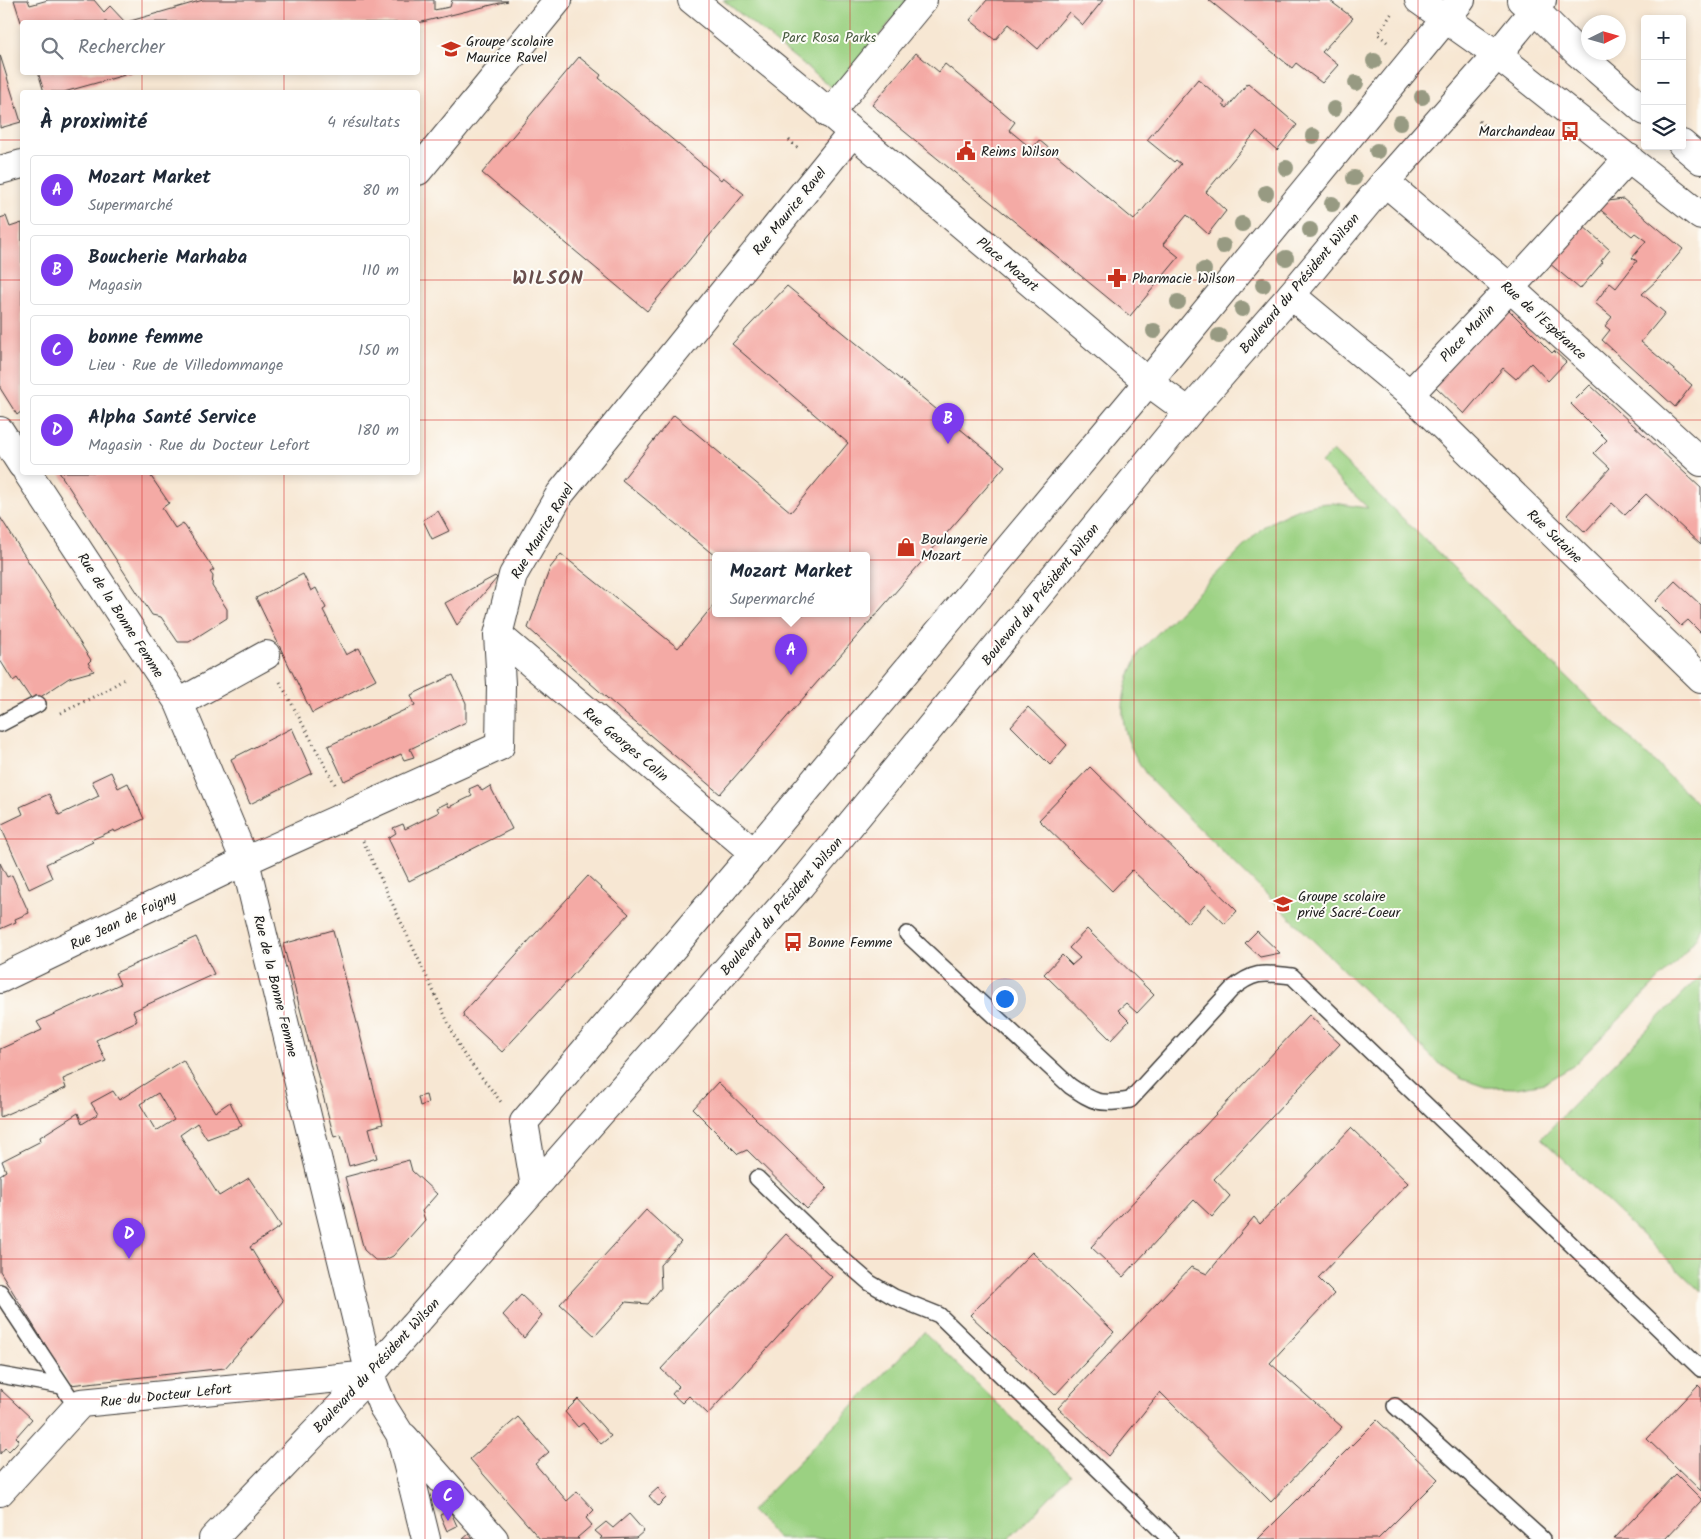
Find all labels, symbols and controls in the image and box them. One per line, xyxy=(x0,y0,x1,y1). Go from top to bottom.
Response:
north arrow xyxy=(1581,15,1626,60)
map controls xyxy=(1641,15,1686,150)
button: + xyxy=(1641,15,1686,60)
search box xyxy=(20,20,420,75)
park label: Parc Rosa Parks xyxy=(782,27,876,49)
place label: Groupe scolaire Maurice Ravel xyxy=(466,31,554,69)
text: Rechercher xyxy=(78,33,165,63)
icon: search xyxy=(38,34,66,62)
school or university icon: Groupe scolaire Maurice Ravel xyxy=(440,38,462,60)
button: − xyxy=(1641,60,1686,105)
button: layers xyxy=(1641,105,1686,150)
text: À proximité xyxy=(40,106,147,139)
text: 4 résultats xyxy=(327,110,400,135)
bus stop icon: Marchandeau xyxy=(1559,120,1581,142)
place label: Marchandeau xyxy=(1478,121,1555,143)
public building icon: Reims Wilson xyxy=(955,140,977,162)
place label: Reims Wilson xyxy=(981,141,1059,163)
street label: Rue Maurice Ravel xyxy=(747,162,833,260)
text: Mozart Market xyxy=(88,163,211,193)
text: A xyxy=(52,178,62,203)
text: 80 m xyxy=(362,178,399,203)
text: Supermarché xyxy=(88,193,173,218)
street label: Boulevard du Président Wilson xyxy=(1234,209,1365,359)
street label: Place Mozart xyxy=(971,232,1044,298)
text: Boucherie Marhaba xyxy=(88,243,247,273)
text: B xyxy=(52,258,62,283)
text: 110 m xyxy=(362,258,399,283)
district label: WILSON xyxy=(512,264,584,294)
pharmacy icon: Pharmacie Wilson xyxy=(1106,267,1128,289)
place label: Pharmacie Wilson xyxy=(1132,268,1235,290)
text: Magasin xyxy=(88,273,142,298)
street label: Rue de l'Espérance xyxy=(1495,276,1592,366)
street label: Place Marlin xyxy=(1435,300,1500,368)
text: bonne femme xyxy=(88,323,203,353)
text: C xyxy=(52,338,62,363)
text: 150 m xyxy=(358,338,399,363)
text: Lieu · Rue de Villedommange xyxy=(88,353,283,378)
text: Alpha Santé Service xyxy=(88,403,256,433)
pin: B xyxy=(932,403,964,444)
text: D xyxy=(52,418,62,443)
text: 180 m xyxy=(357,418,399,443)
text: Magasin · Rue du Docteur Lefort xyxy=(88,433,310,458)
street label: Rue Maurice Ravel xyxy=(506,479,580,583)
street label: Rue Sutaine xyxy=(1521,504,1588,569)
street label: Boulevard du Président Wilson xyxy=(976,519,1105,671)
place label: Boulangerie Mozart xyxy=(921,529,988,567)
shop icon: Boulangerie Mozart xyxy=(895,536,917,558)
street label: Rue de la Bonne Femme xyxy=(71,548,169,683)
popup xyxy=(712,552,870,617)
text: Mozart Market xyxy=(730,557,852,587)
text: Supermarché xyxy=(730,587,814,612)
pin: A xyxy=(775,634,807,675)
street label: Rue Georges Colin xyxy=(578,702,673,787)
street label: Boulevard du Président Wilson xyxy=(715,832,848,981)
street label: Rue Jean de Foigny xyxy=(67,885,181,956)
place label: Groupe scolaire privé Sacré-Coeur xyxy=(1297,886,1401,924)
school or university icon: Groupe scolaire privé Sacré-Coeur xyxy=(1272,893,1294,915)
street label: Rue de la Bonne Femme xyxy=(247,913,303,1060)
bus stop icon: Bonne Femme xyxy=(782,931,804,953)
place label: Bonne Femme xyxy=(808,932,893,954)
your location xyxy=(992,986,1018,1012)
pin: D xyxy=(113,1218,145,1259)
street label: Boulevard du Président Wilson xyxy=(308,1293,445,1438)
street label: Rue du Docteur Lefort xyxy=(99,1378,234,1414)
pin: C xyxy=(432,1480,464,1521)

